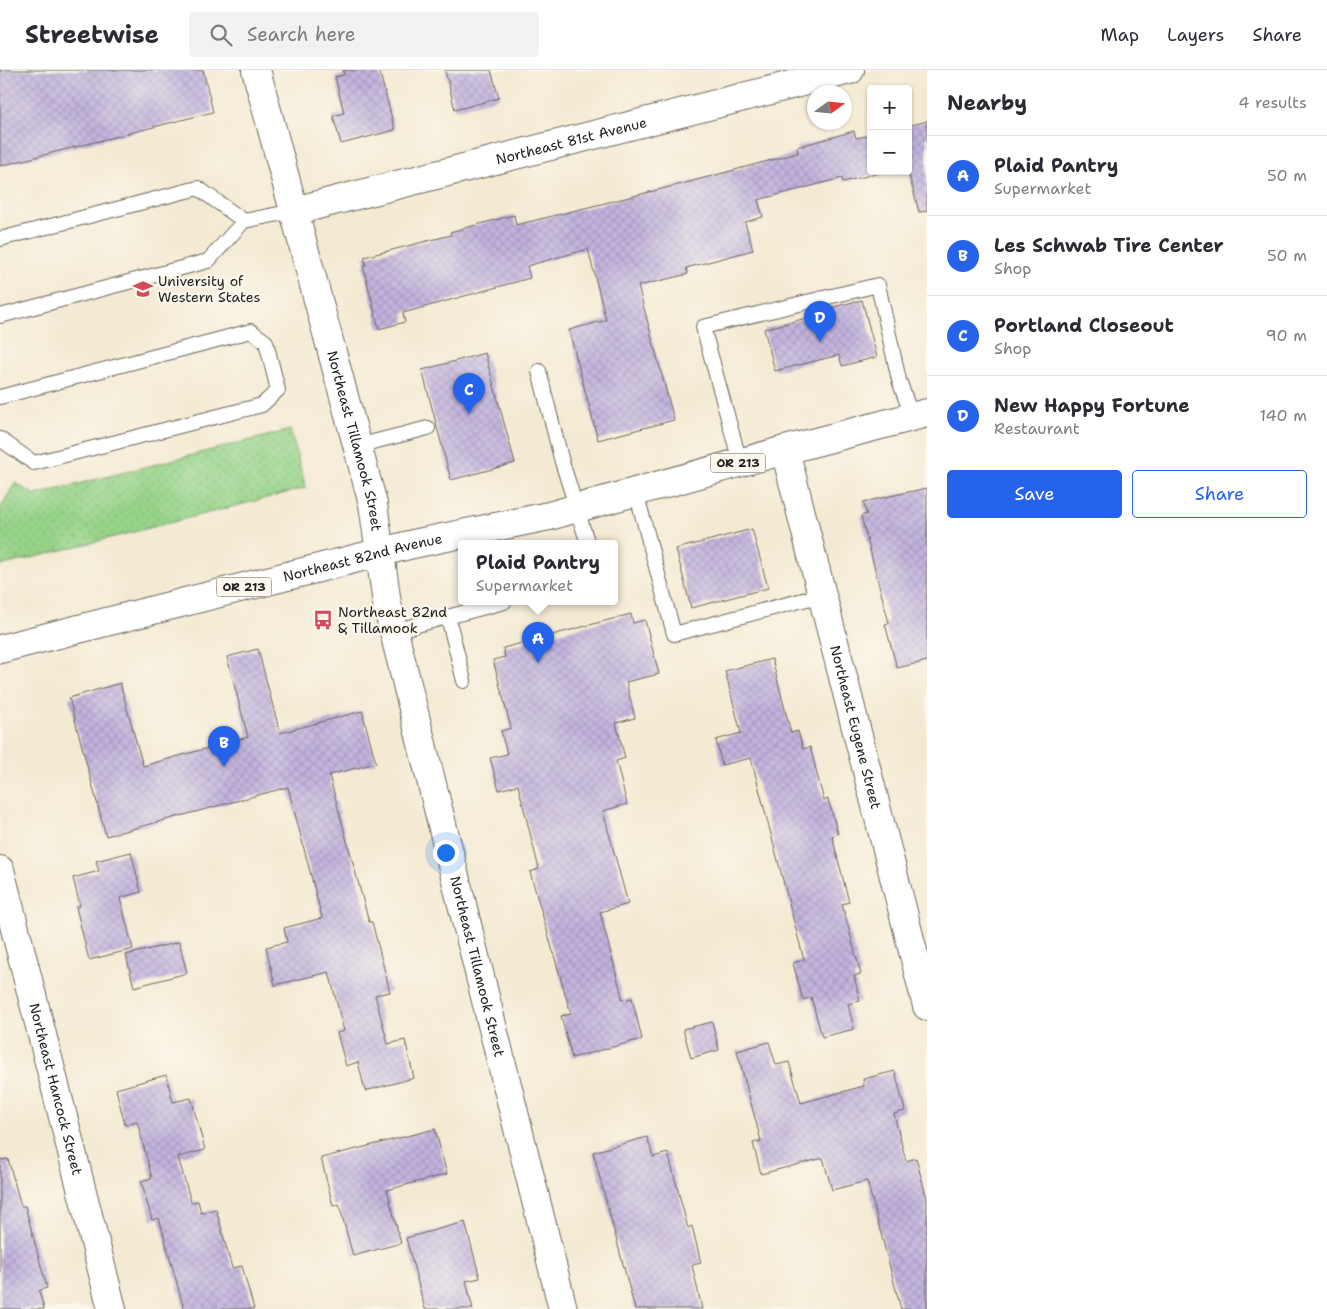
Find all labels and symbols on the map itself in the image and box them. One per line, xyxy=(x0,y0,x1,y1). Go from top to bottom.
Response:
north arrow xyxy=(807,85,852,130)
street label: Northeast 81st Avenue xyxy=(494,113,649,168)
place label: University of Western States xyxy=(158,272,261,306)
school or university icon: University of Western States xyxy=(132,278,154,300)
pin: D xyxy=(804,301,836,342)
street label: Northeast Tillamook Street xyxy=(323,349,386,532)
pin: C xyxy=(453,373,485,414)
road number: OR 213 xyxy=(710,453,766,472)
street label: Northeast 82nd Avenue xyxy=(281,529,444,586)
road number: OR 213 xyxy=(216,578,272,596)
place label: Northeast 82nd & Tillamook xyxy=(338,603,447,637)
bus stop icon: Northeast 82nd & Tillamook xyxy=(312,609,334,631)
pin: A xyxy=(522,622,554,663)
street label: Northeast Eugene Street xyxy=(826,643,885,811)
pin: B xyxy=(208,726,240,767)
your location xyxy=(433,840,459,866)
street label: Northeast Tillamook Street xyxy=(446,874,509,1059)
street label: Northeast Hancock Street xyxy=(25,1001,86,1177)

